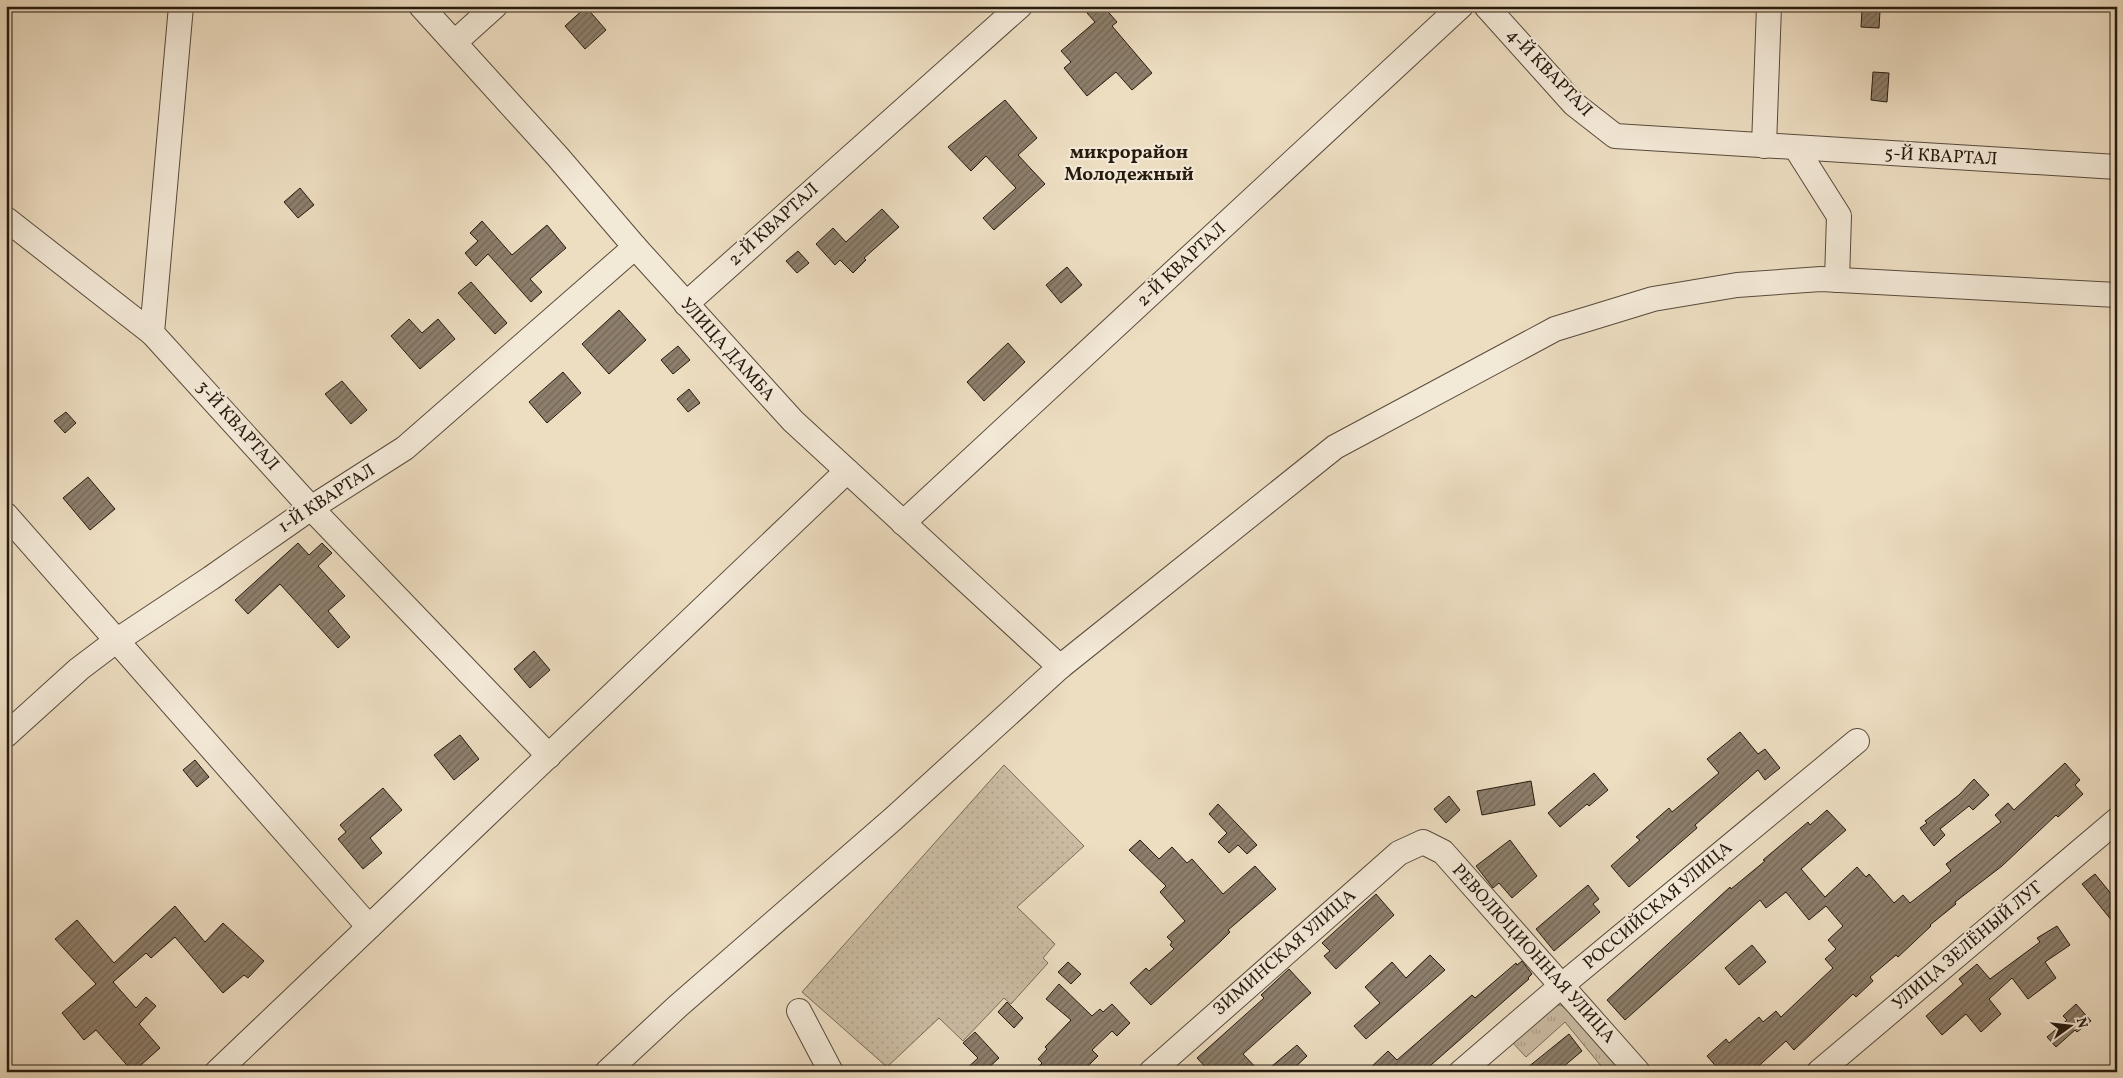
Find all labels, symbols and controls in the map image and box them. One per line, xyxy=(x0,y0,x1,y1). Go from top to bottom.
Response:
street label: 4-Й КВАРТАЛ xyxy=(1500,23,1598,123)
district label: микрорайон Молодежный xyxy=(1064,140,1194,188)
street label: 5-Й КВАРТАЛ xyxy=(1884,142,1998,172)
street label: 2-Й КВАРТАЛ xyxy=(723,178,825,272)
street label: 2-Й КВАРТАЛ xyxy=(1132,217,1232,313)
street label: УЛИЦА ДАМБА xyxy=(674,293,781,407)
street label: 3-Й КВАРТАЛ xyxy=(190,375,284,477)
street label: 1-Й КВАРТАЛ xyxy=(274,458,380,540)
street label: РОССИЙСКАЯ УЛИЦА xyxy=(1578,836,1738,976)
street label: РЕВОЛЮЦИОННАЯ УЛИЦА xyxy=(1446,859,1621,1049)
street label: УЛИЦА ЗЕЛЁНЫЙ ЛУГ xyxy=(1887,875,2049,1017)
street label: ЗИМИНСКАЯ УЛИЦА xyxy=(1208,884,1362,1022)
north arrow xyxy=(2046,1000,2096,1050)
text: N xyxy=(2071,1016,2092,1030)

